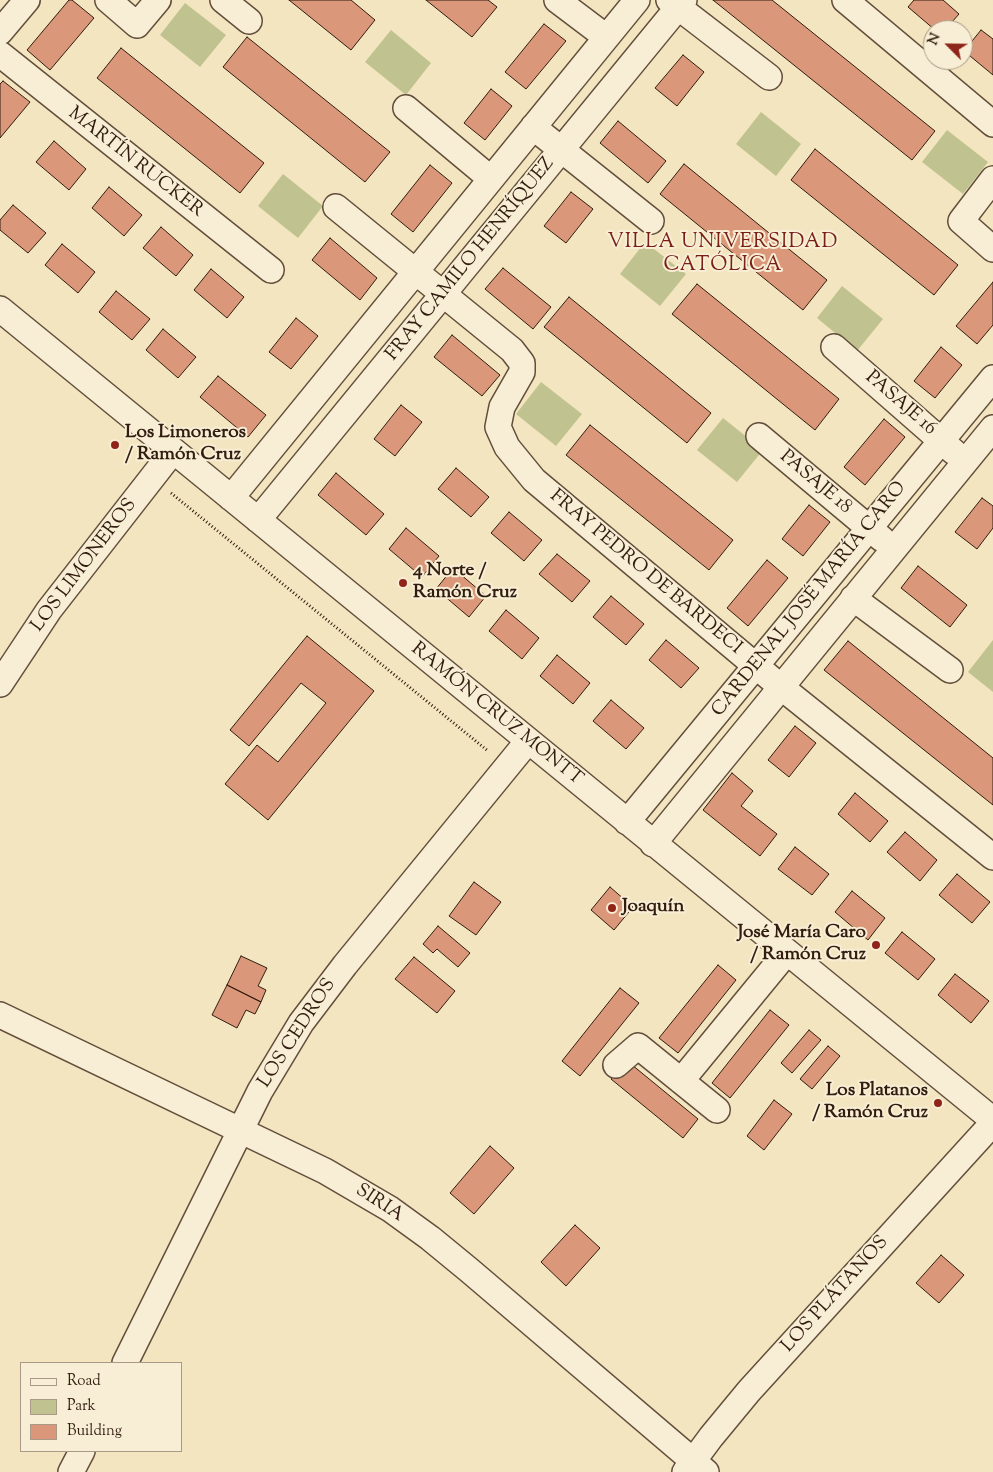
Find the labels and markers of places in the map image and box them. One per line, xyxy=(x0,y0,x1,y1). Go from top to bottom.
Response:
place label: Los Limoneros / Ramón Cruz xyxy=(125,423,246,467)
marker: Los Limoneros / Ramón Cruz xyxy=(109,439,121,451)
place label: 4 Norte / Ramón Cruz xyxy=(413,561,517,605)
marker: 4 Norte / Ramón Cruz xyxy=(397,577,409,589)
place label: Joaquín xyxy=(622,897,684,919)
marker: Joaquín xyxy=(606,902,618,914)
place label: José María Caro / Ramón Cruz xyxy=(737,923,866,967)
marker: José María Caro / Ramón Cruz xyxy=(870,939,882,951)
place label: Los Platanos / Ramón Cruz xyxy=(812,1081,928,1125)
marker: Los Platanos / Ramón Cruz xyxy=(932,1097,944,1109)

